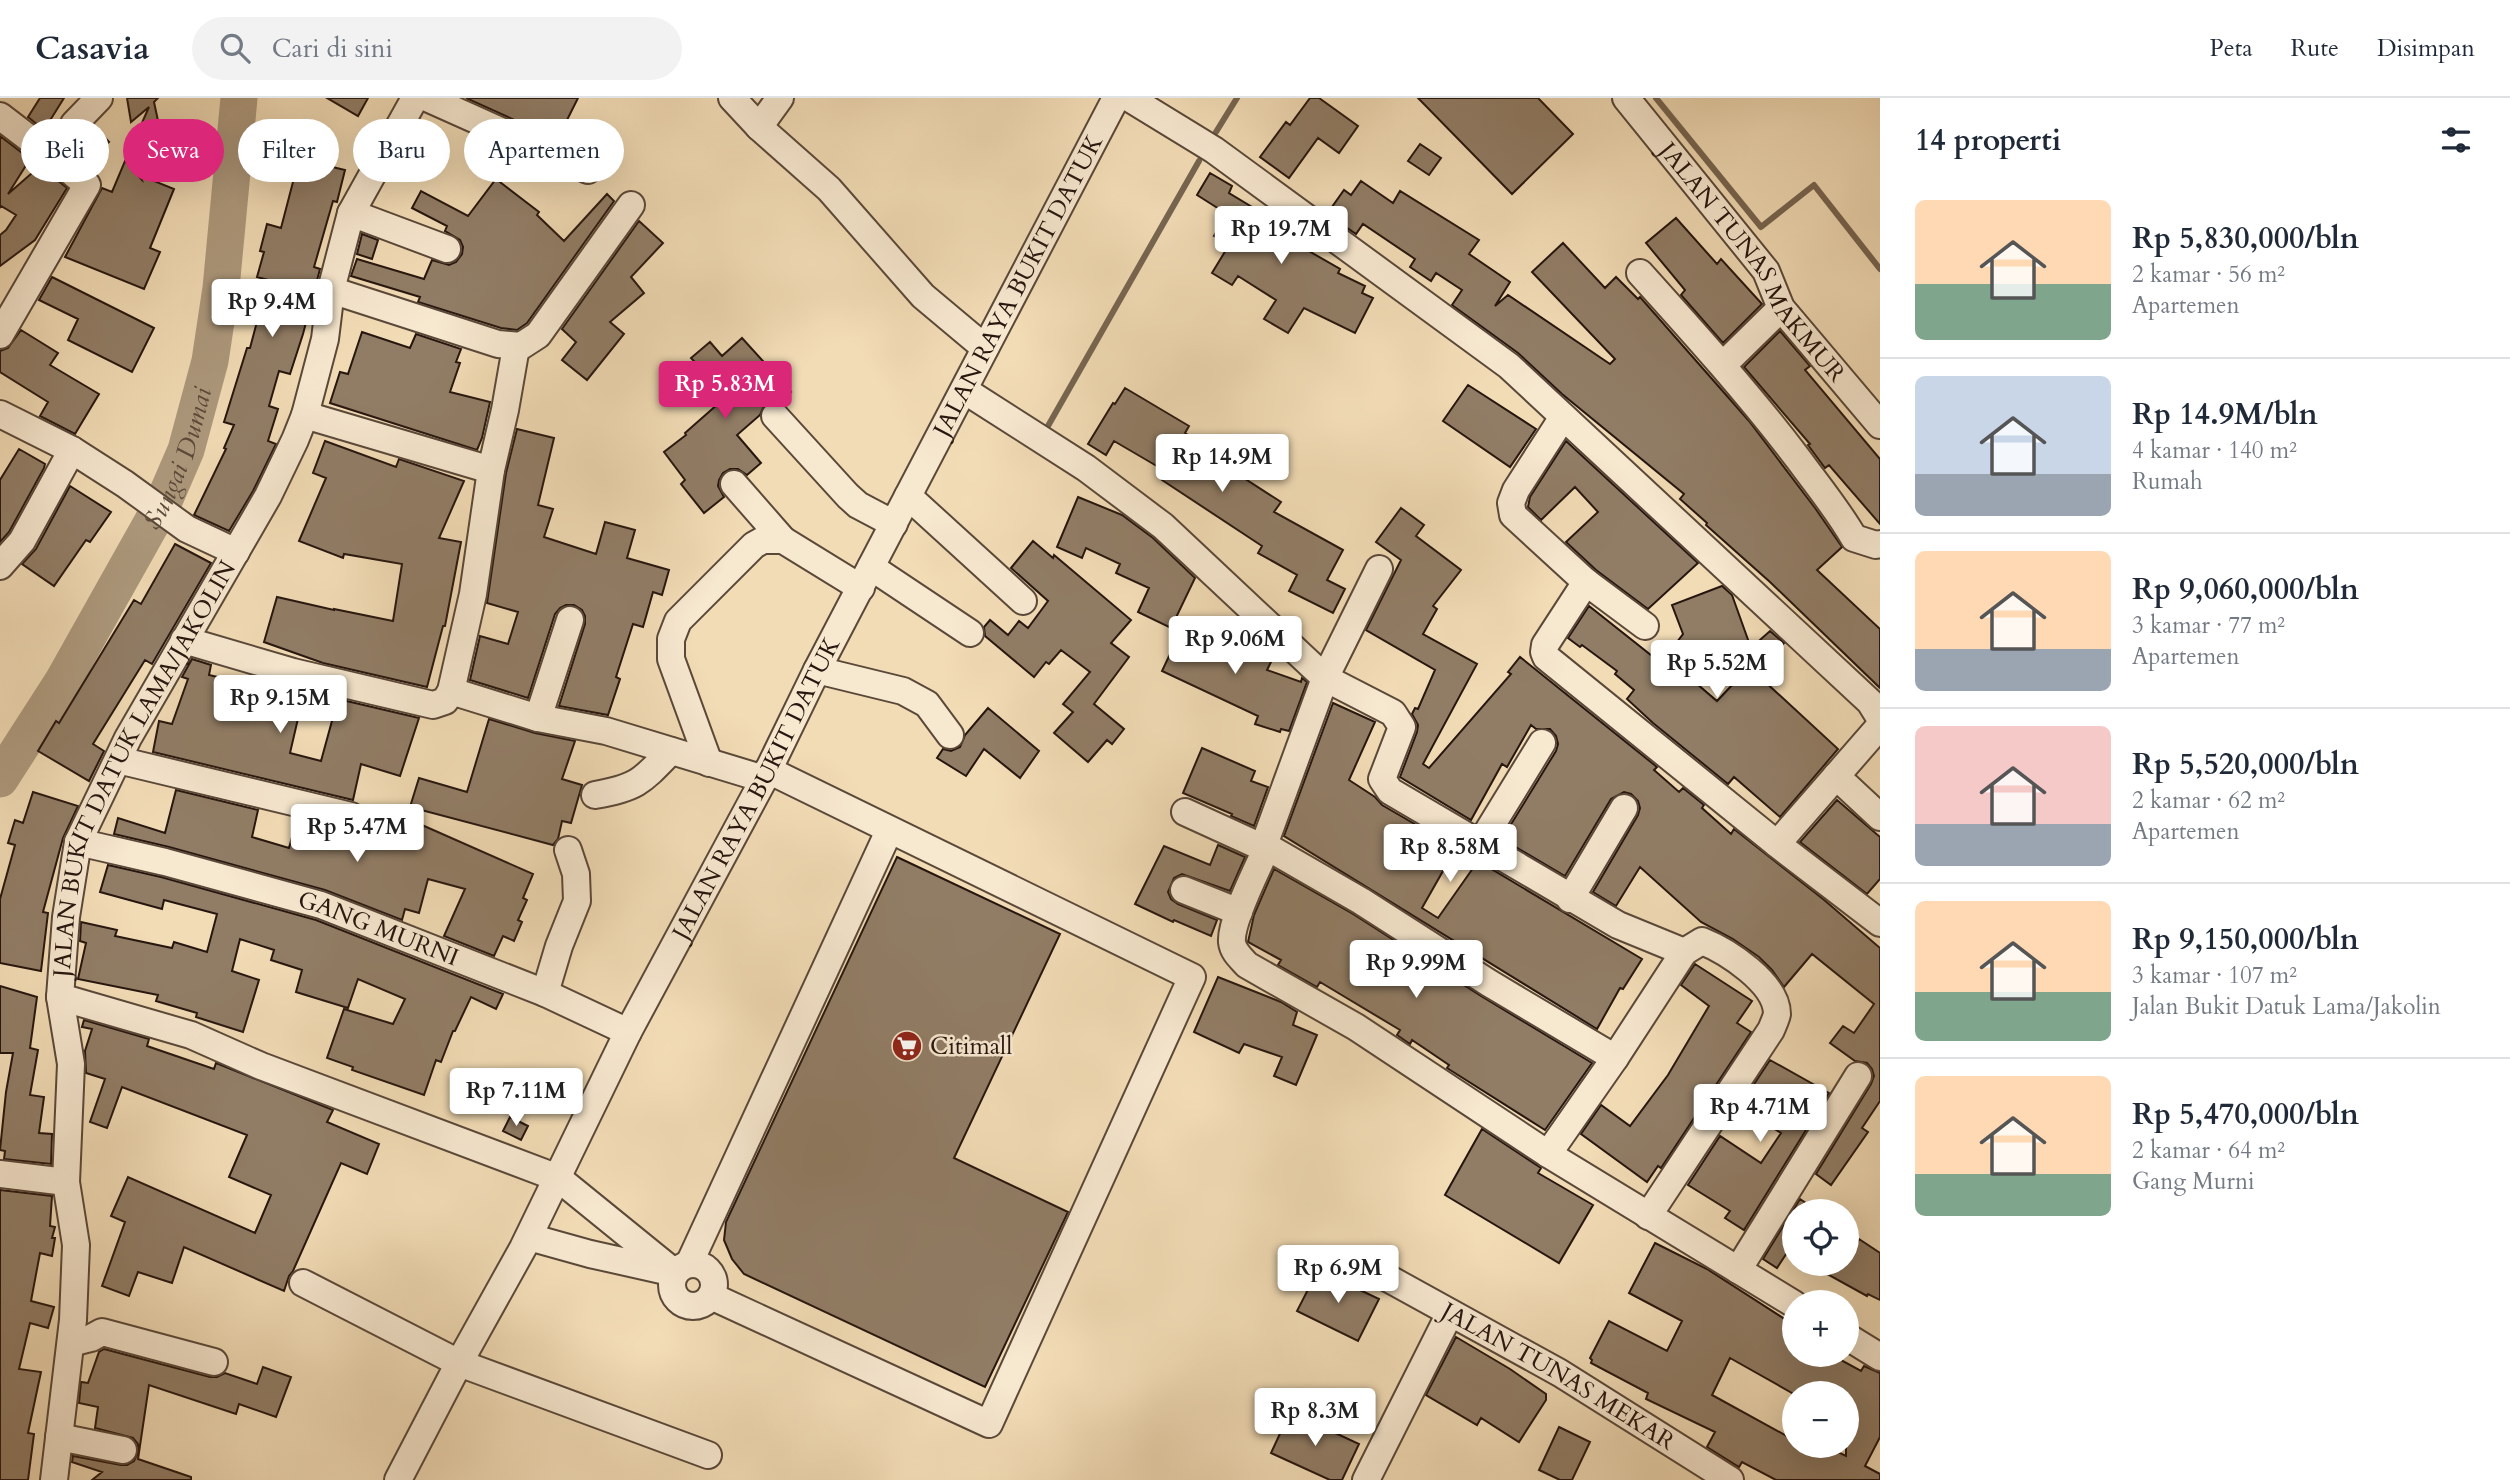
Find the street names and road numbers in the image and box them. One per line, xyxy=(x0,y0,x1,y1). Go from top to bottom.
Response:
street label: JALAN RAYA BUKIT DATUK xyxy=(924,129,1111,445)
street label: JALAN TUNAS MAKMUR xyxy=(1649,133,1853,390)
street label: JALAN BUKIT DATUK LAMA/JAKOLIN xyxy=(45,554,244,981)
street label: JALAN RAYA BUKIT DATUK xyxy=(663,631,848,948)
street label: GANG MURNI xyxy=(294,884,463,974)
street label: JALAN TUNAS MEKAR xyxy=(1433,1293,1681,1458)

